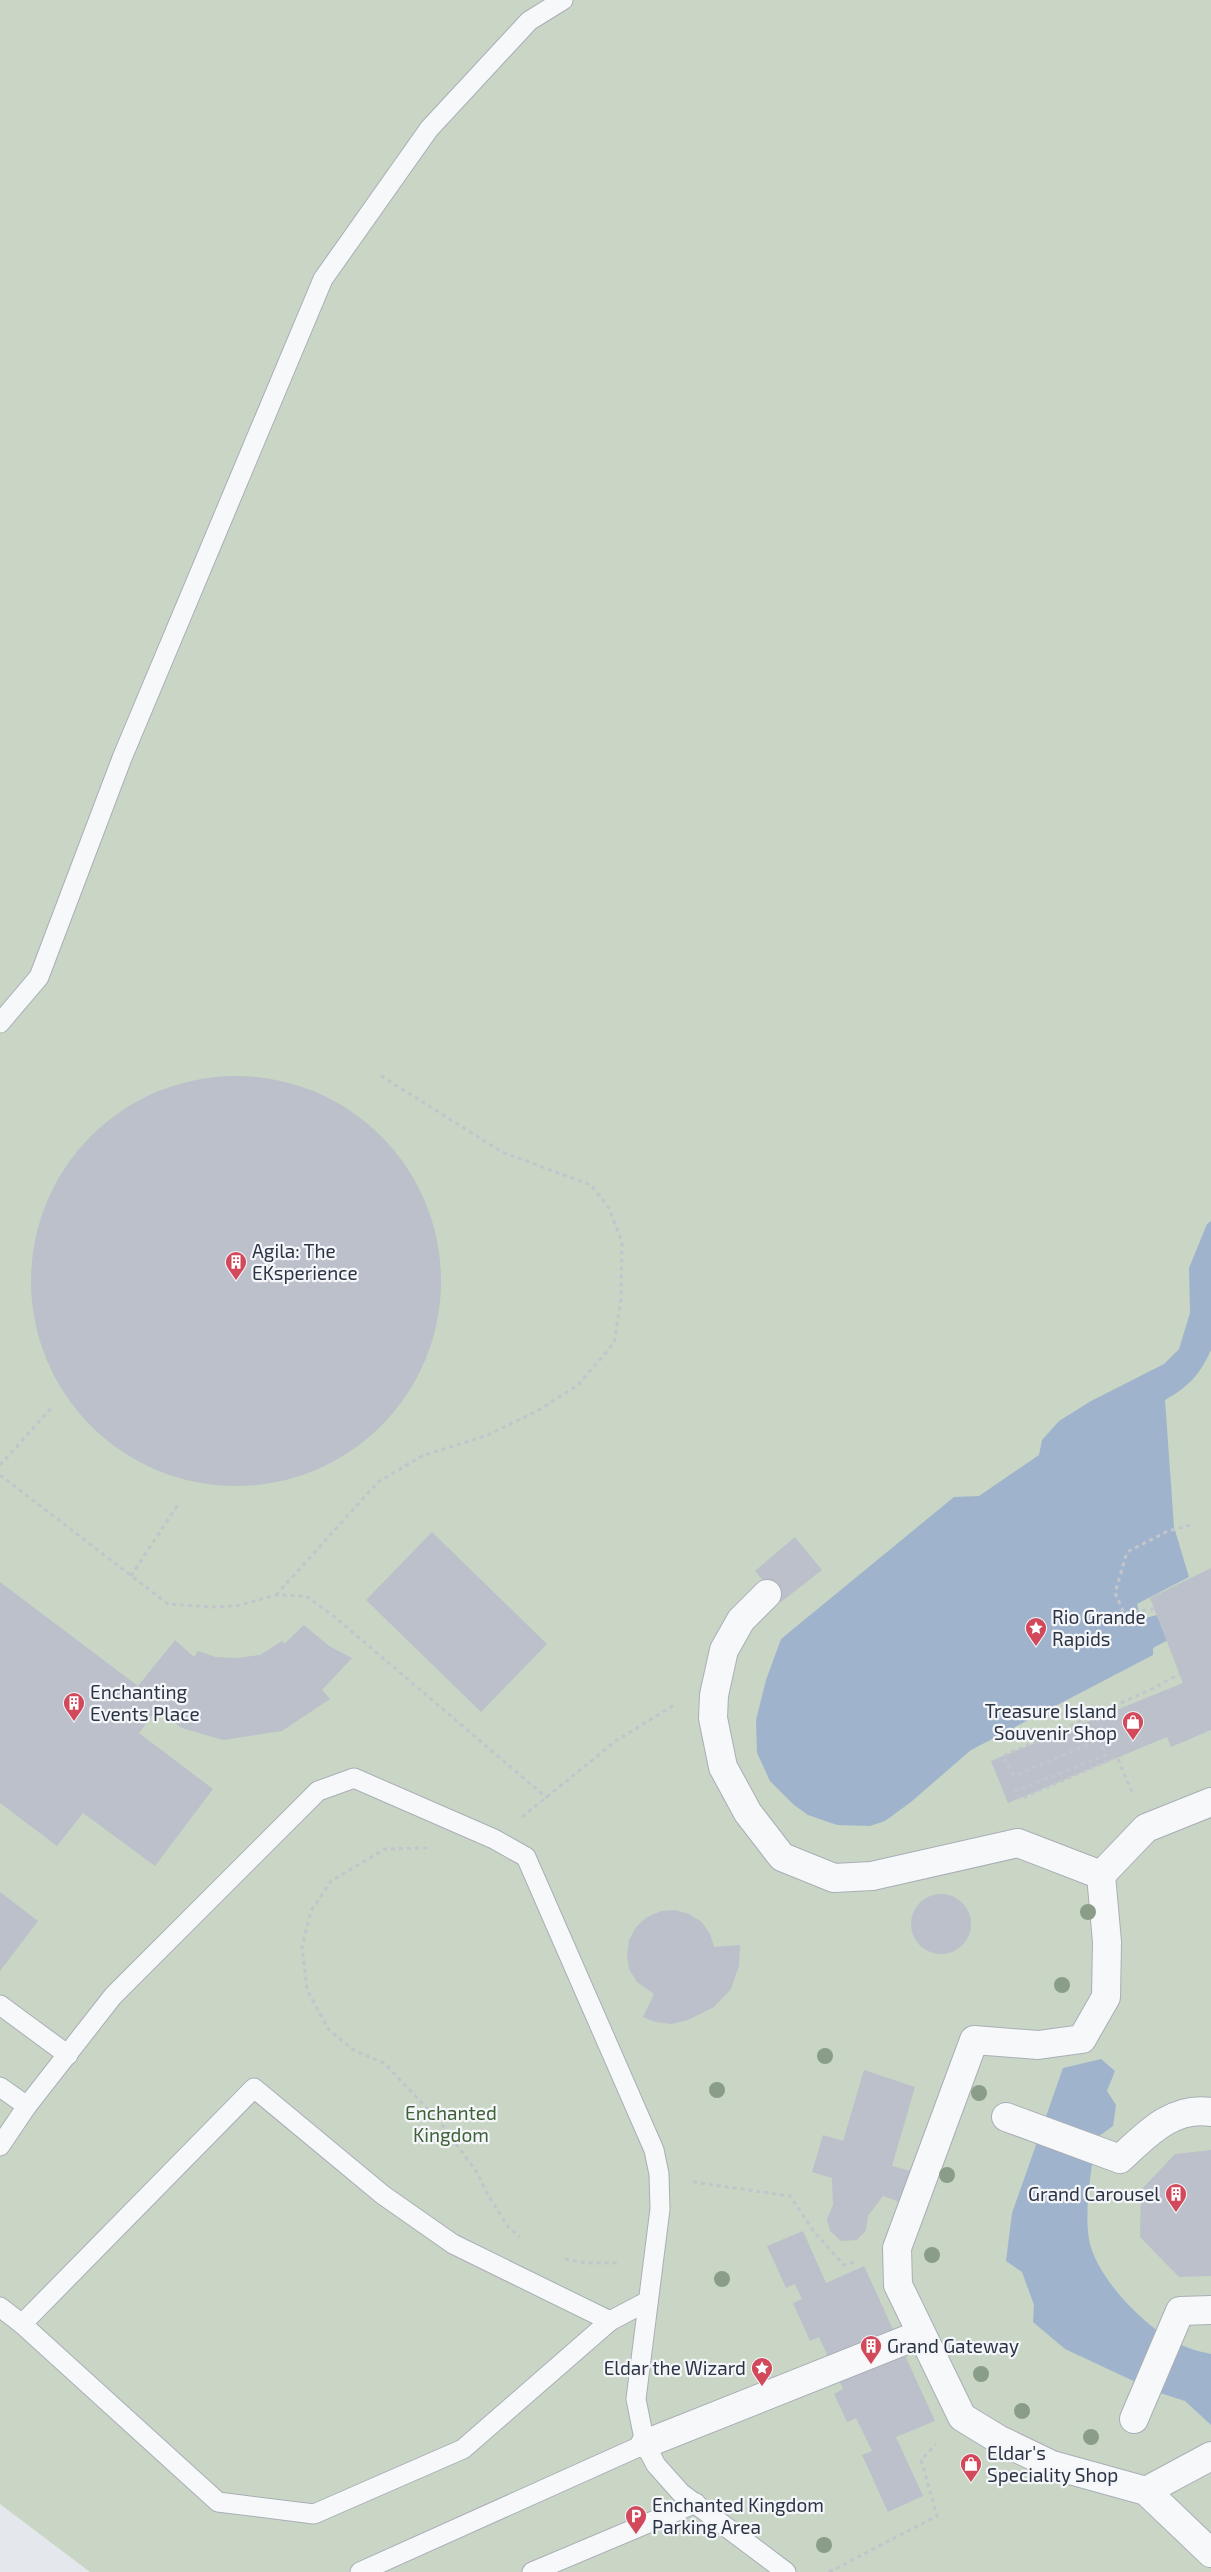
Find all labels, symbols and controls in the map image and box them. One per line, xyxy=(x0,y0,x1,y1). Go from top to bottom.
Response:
place label: Agila: The EKsperience xyxy=(252,1239,358,1284)
building icon: Agila: The EKsperience xyxy=(224,1250,248,1281)
place label: Rio Grande Rapids xyxy=(1052,1605,1146,1650)
place icon: Rio Grande Rapids xyxy=(1024,1616,1048,1647)
place label: Enchanting Events Place xyxy=(90,1680,200,1725)
building icon: Enchanting Events Place xyxy=(62,1691,86,1722)
place label: Treasure Island Souvenir Shop xyxy=(985,1699,1117,1744)
shop icon: Treasure Island Souvenir Shop xyxy=(1121,1710,1145,1741)
park label: Enchanted Kingdom xyxy=(405,2101,497,2146)
place label: Grand Carousel xyxy=(1028,2182,1160,2205)
building icon: Grand Carousel xyxy=(1164,2182,1188,2213)
building icon: Grand Gateway xyxy=(859,2334,883,2365)
place label: Grand Gateway xyxy=(887,2334,1019,2357)
place label: Eldar the Wizard xyxy=(604,2356,746,2379)
place icon: Eldar the Wizard xyxy=(750,2356,774,2387)
place label: Eldar's Speciality Shop xyxy=(987,2441,1118,2486)
shop icon: Eldar's Speciality Shop xyxy=(959,2452,983,2483)
place label: Enchanted Kingdom Parking Area xyxy=(652,2493,824,2538)
parking icon: Enchanted Kingdom Parking Area xyxy=(624,2504,648,2535)

